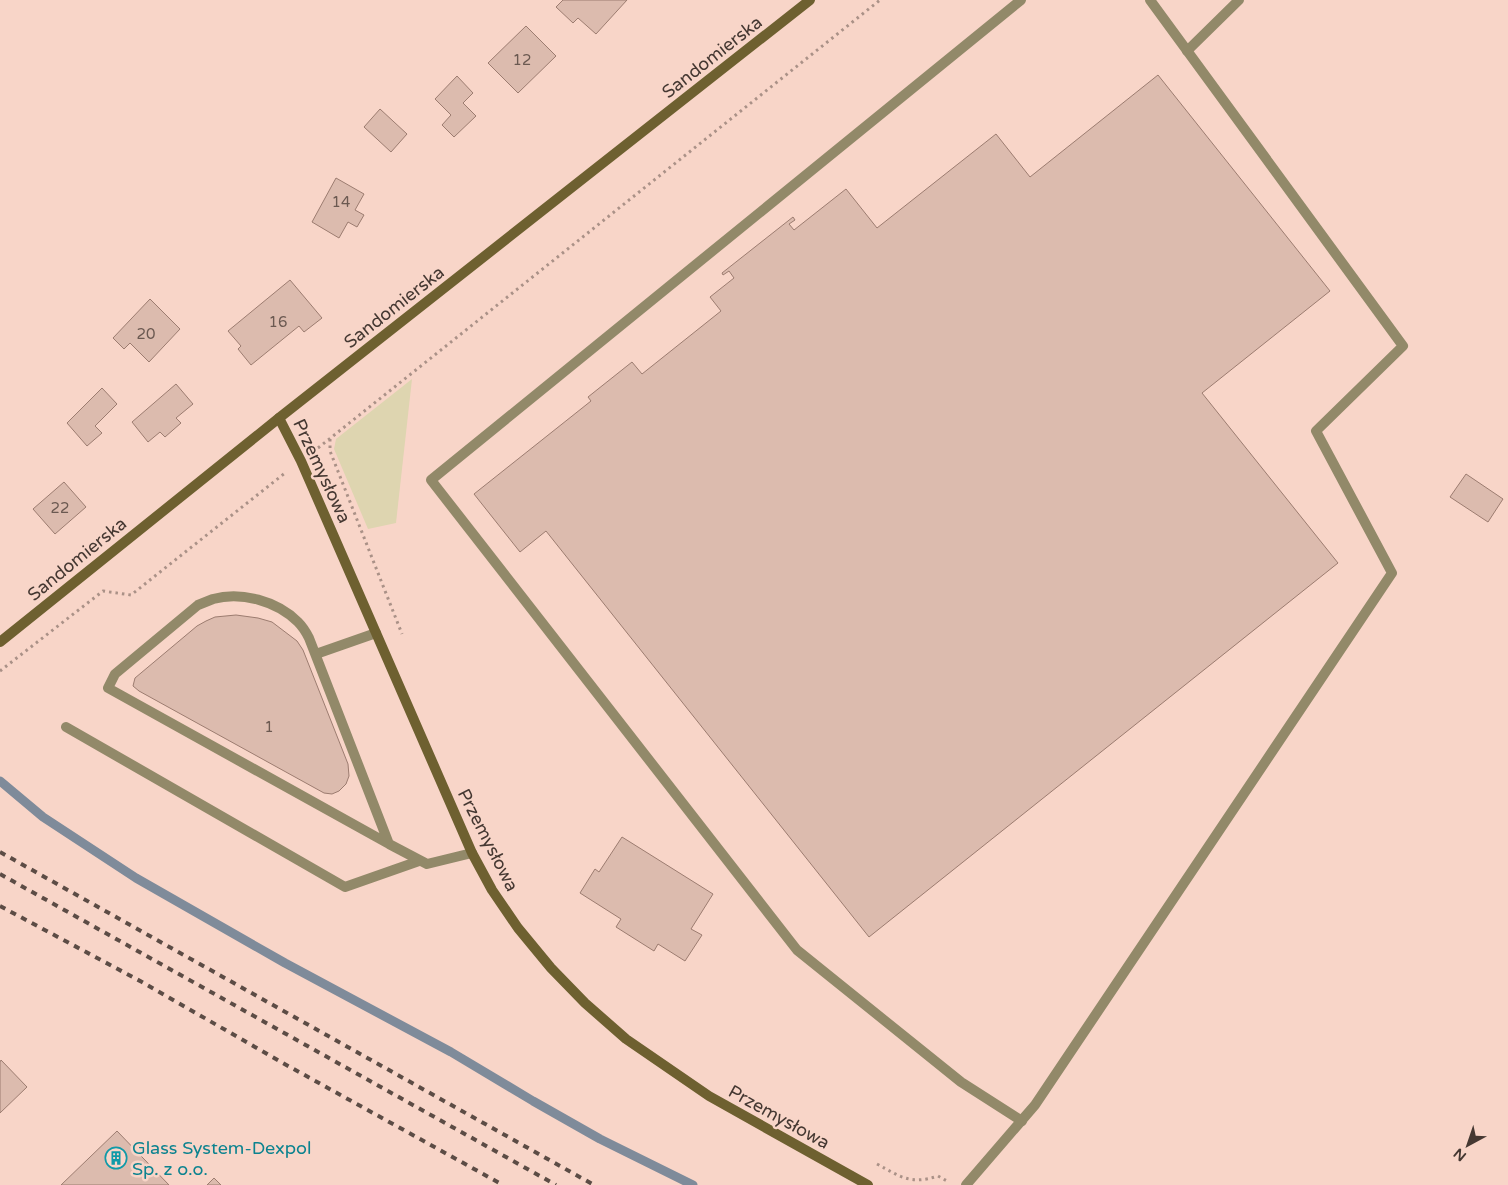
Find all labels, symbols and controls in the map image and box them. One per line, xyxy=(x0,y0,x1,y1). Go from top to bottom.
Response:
street label: Sandomierska xyxy=(658,11,766,103)
house number: 12 xyxy=(513,51,531,69)
house number: 14 xyxy=(332,193,350,211)
street label: Sandomierska xyxy=(340,261,448,353)
house number: 16 xyxy=(269,313,287,331)
house number: 20 xyxy=(137,325,155,343)
street label: Przemysłowa xyxy=(288,415,356,527)
house number: 22 xyxy=(51,499,69,517)
street label: Sandomierska xyxy=(23,512,131,606)
house number: 1 xyxy=(264,718,274,736)
street label: Przemysłowa xyxy=(453,785,523,895)
street label: Przemysłowa xyxy=(725,1080,833,1154)
north arrow xyxy=(1443,1120,1493,1170)
place label: Glass System-Dexpol Sp. z o.o. xyxy=(132,1137,312,1180)
text: N xyxy=(1450,1144,1470,1165)
building icon: Glass System-Dexpol Sp. z o.o. xyxy=(104,1146,128,1170)

